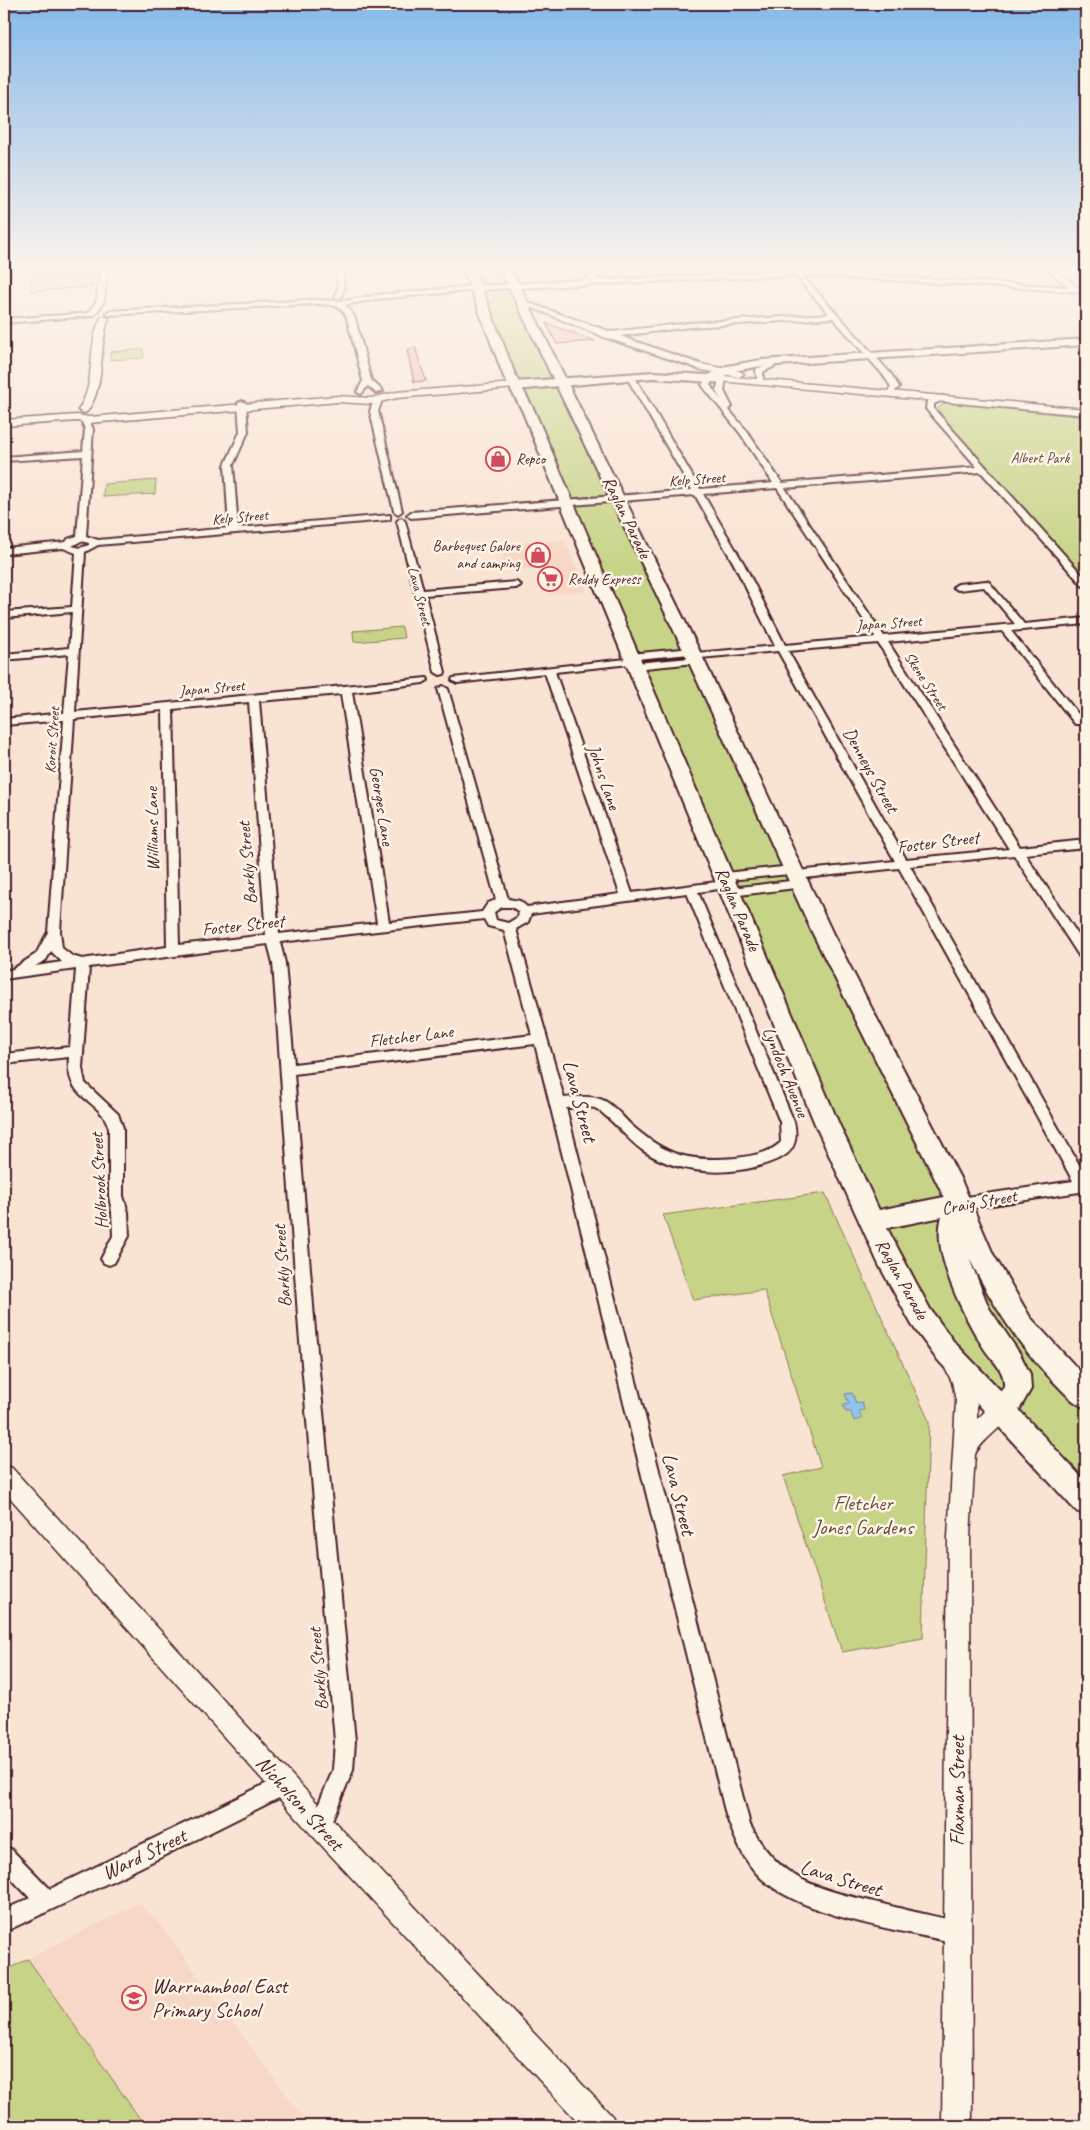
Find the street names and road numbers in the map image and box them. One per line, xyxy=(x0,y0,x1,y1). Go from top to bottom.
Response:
street label: Kelp Street xyxy=(668,468,728,491)
street label: Raglan Parade xyxy=(598,472,657,563)
street label: Kelp Street xyxy=(211,505,271,529)
street label: Lava Street xyxy=(403,565,436,629)
street label: Japan Street xyxy=(855,612,924,635)
street label: Skene Street xyxy=(900,649,953,716)
street label: Japan Street xyxy=(178,676,247,701)
street label: Koroit Street xyxy=(41,704,64,774)
street label: Denneys Street xyxy=(839,724,904,818)
street label: Johns Lane xyxy=(582,741,626,814)
street label: Georges Lane xyxy=(365,765,399,848)
street label: Williams Lane xyxy=(140,786,164,871)
street label: Barkly Street xyxy=(232,819,262,905)
street label: Foster Street xyxy=(896,826,983,858)
street label: Raglan Parade xyxy=(711,864,766,955)
street label: Foster Street xyxy=(201,909,288,940)
street label: Fletcher Lane xyxy=(368,1020,455,1052)
street label: Lyndoch Avenue xyxy=(758,1024,814,1121)
street label: Lava Street xyxy=(557,1057,604,1147)
street label: Holbrook Street xyxy=(85,1130,113,1230)
street label: Craig Street xyxy=(940,1184,1020,1219)
street label: Barkly Street xyxy=(268,1222,296,1308)
street label: Raglan Parade xyxy=(871,1235,934,1324)
street label: Lava Street xyxy=(656,1450,702,1540)
street label: Barkly Street xyxy=(303,1625,333,1711)
street label: Flaxman Street xyxy=(944,1734,970,1846)
street label: Nicholson Street xyxy=(250,1750,351,1858)
street label: Ward Street xyxy=(98,1822,192,1886)
street label: Lava Street xyxy=(797,1853,887,1903)

